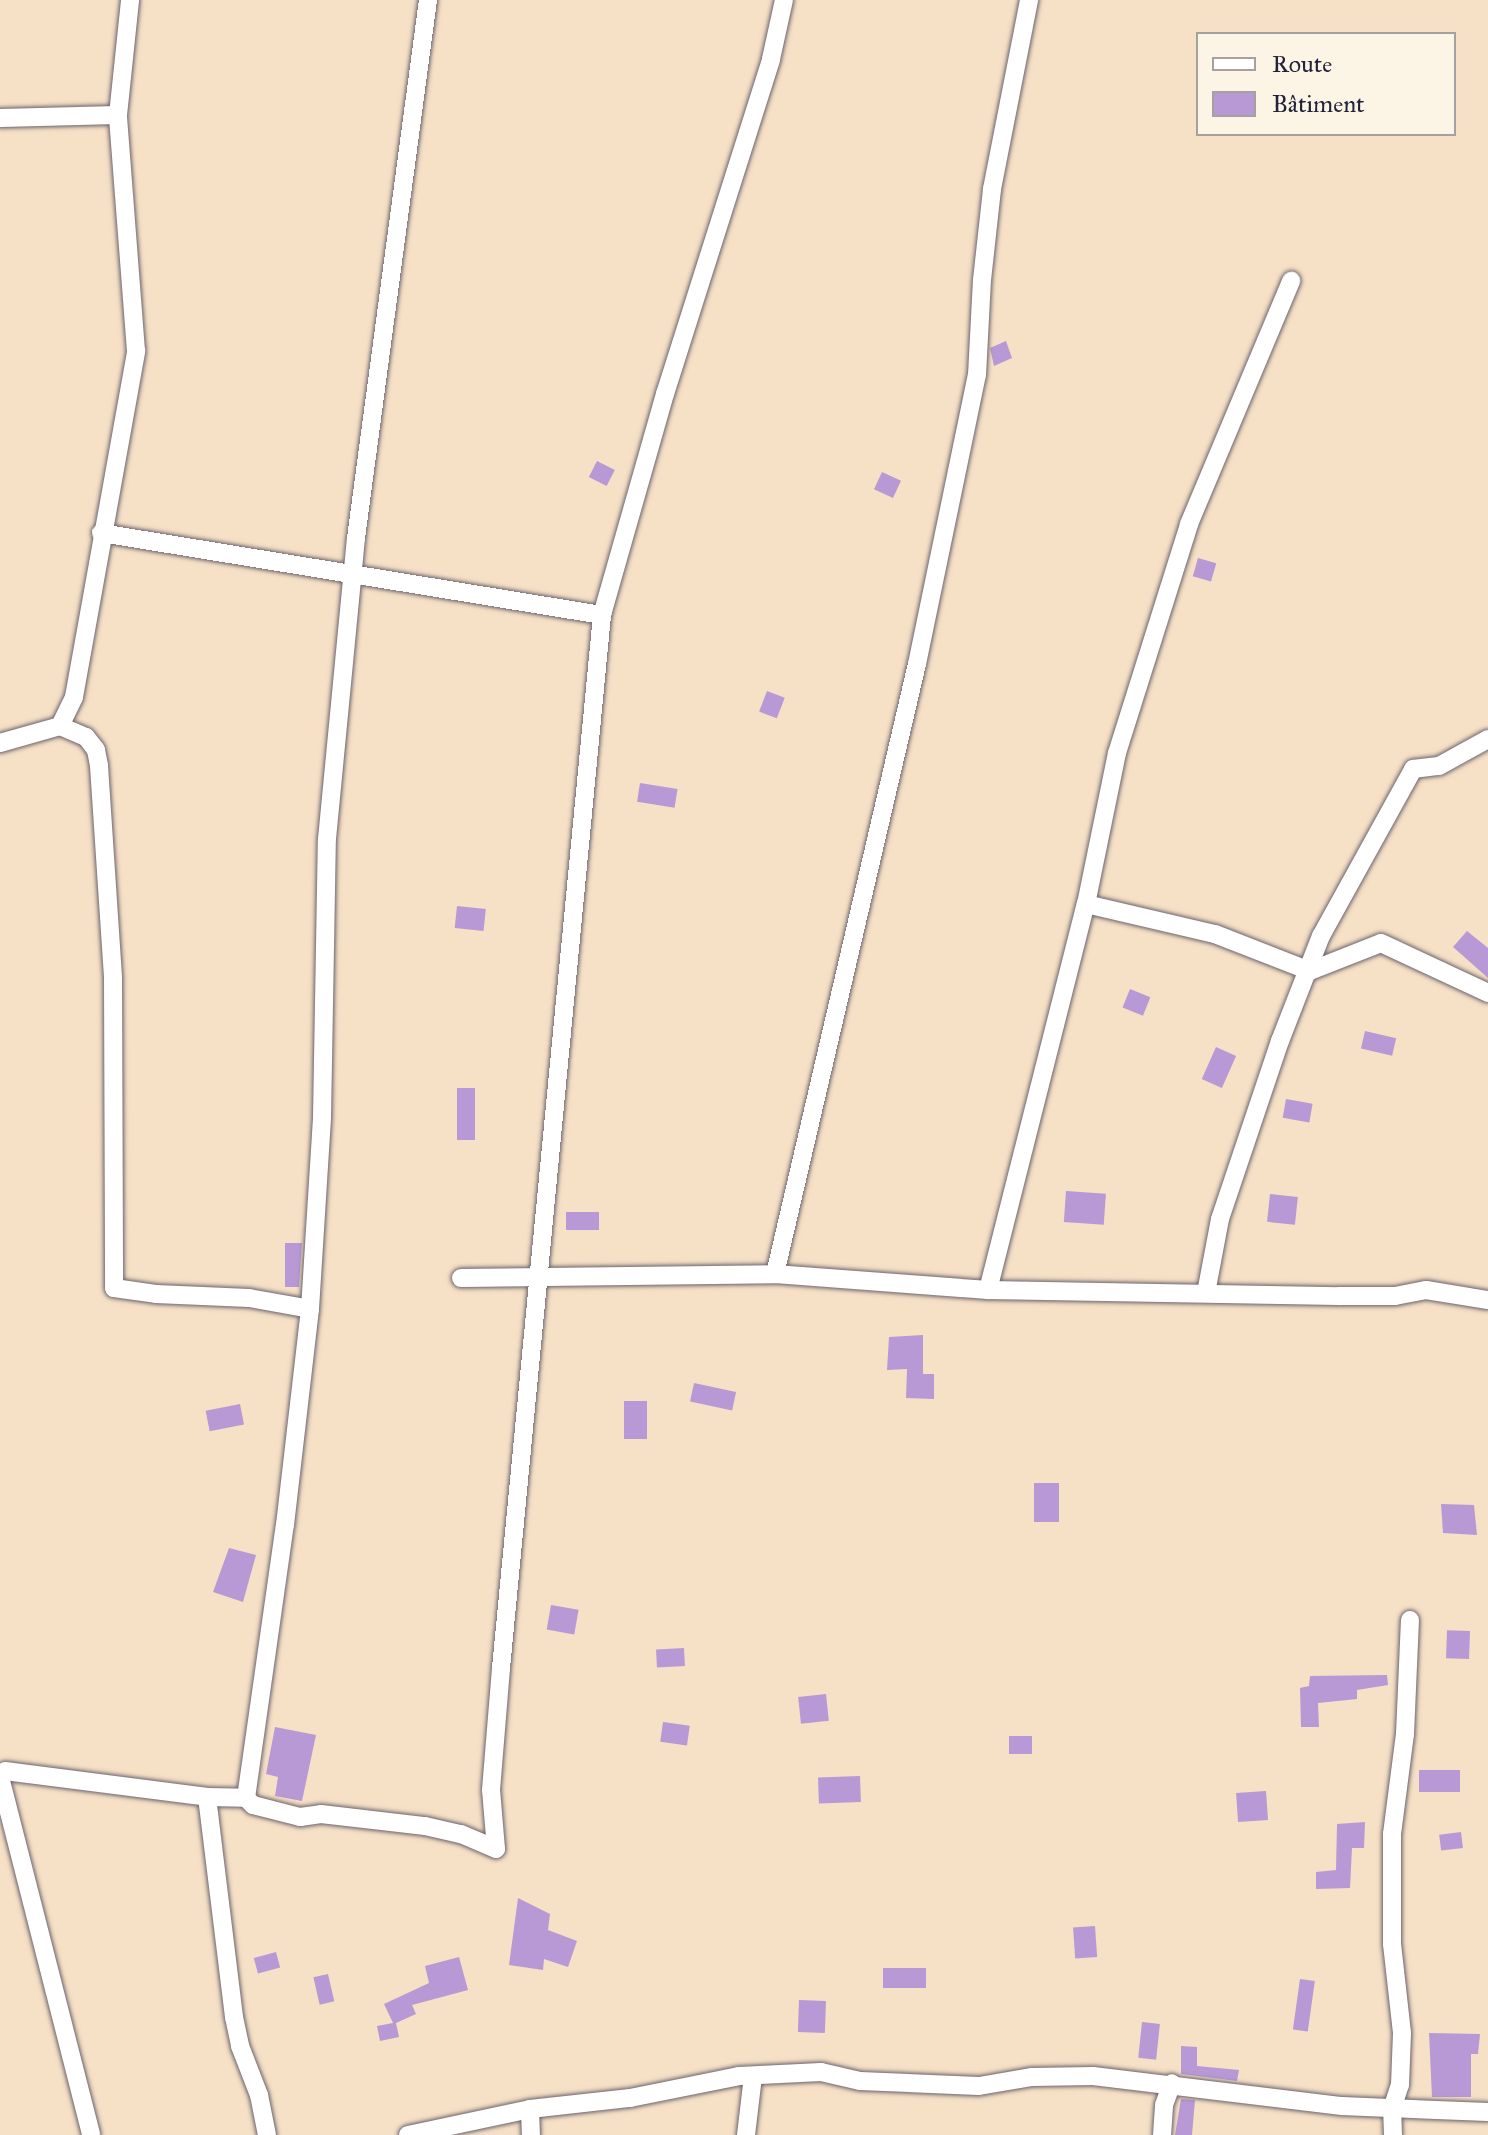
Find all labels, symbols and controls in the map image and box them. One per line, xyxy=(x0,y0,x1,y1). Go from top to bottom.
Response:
legend xyxy=(1196,32,1456,136)
text: Route xyxy=(1272,49,1332,79)
text: Bâtiment xyxy=(1272,89,1365,119)

